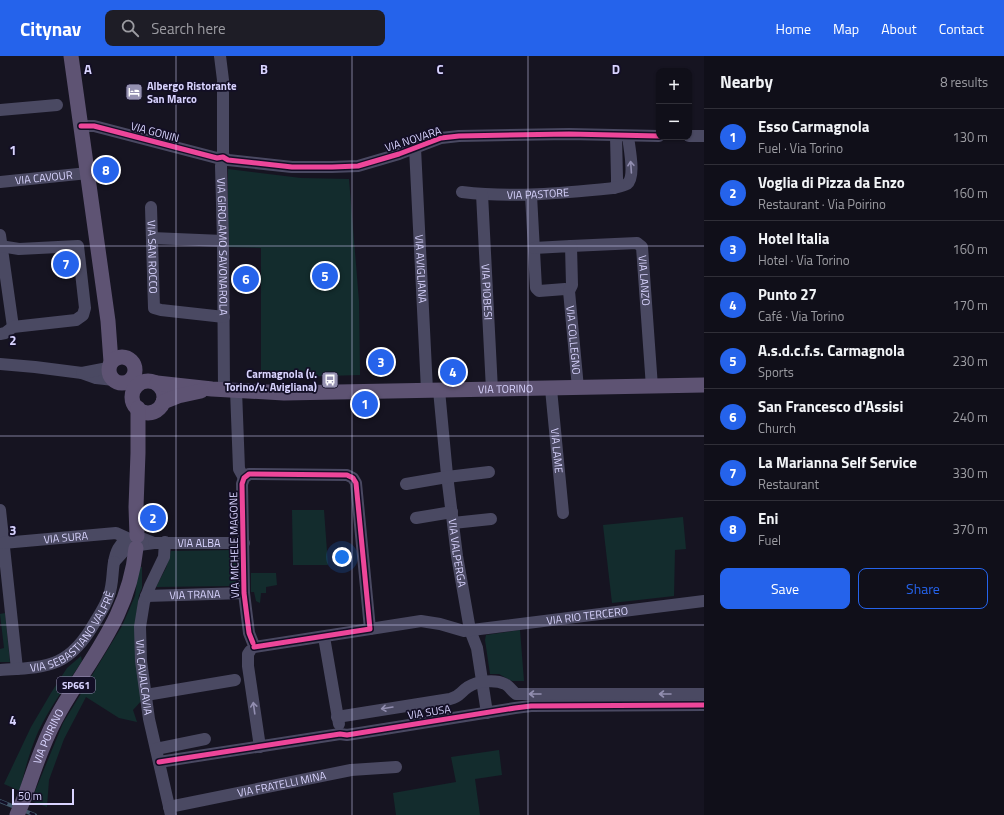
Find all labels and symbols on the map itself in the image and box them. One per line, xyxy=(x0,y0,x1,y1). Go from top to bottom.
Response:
text: A xyxy=(84,59,92,79)
text: B xyxy=(260,59,268,79)
text: C xyxy=(436,59,444,79)
text: D xyxy=(612,59,620,79)
place label: Albergo Ristorante San Marco xyxy=(147,78,237,107)
hotel icon: Albergo Ristorante San Marco xyxy=(124,82,144,102)
street label: VIA GONIN xyxy=(129,118,181,146)
street label: VIA NOVARA xyxy=(383,122,444,156)
text: 1 xyxy=(9,140,17,160)
pin: 8 xyxy=(93,155,119,185)
one-way arrow xyxy=(627,161,634,174)
street label: VIA CAVOUR xyxy=(14,167,74,188)
street label: VIA GIROLAMO SAVONAROLA xyxy=(213,177,232,316)
street label: VIA PASTORE xyxy=(507,184,570,203)
street label: VIA SAN ROCCO xyxy=(143,220,162,294)
street label: VIA AVIGLIANA xyxy=(411,234,431,304)
pin: 7 xyxy=(53,249,79,279)
street label: VIA LANZO xyxy=(635,255,654,306)
pin: 5 xyxy=(312,261,338,291)
street label: VIA PIOBESI xyxy=(478,263,496,320)
pin: 6 xyxy=(233,264,259,294)
street label: VIA COLLEGNO xyxy=(562,305,585,375)
text: 2 xyxy=(9,330,17,350)
pin: 3 xyxy=(368,347,394,377)
pin: 4 xyxy=(440,357,466,387)
place label: Carmagnola (v. Torino/v. Avigliana) xyxy=(225,366,317,395)
bus stop icon: Carmagnola (v. Torino/v. Avigliana) xyxy=(320,370,340,390)
street label: VIA TORINO xyxy=(478,380,533,397)
pin: 1 xyxy=(352,389,378,419)
street label: VIA LAME xyxy=(547,427,567,474)
street label: VIA MICHELE MAGONE xyxy=(225,492,243,598)
pin: 2 xyxy=(140,503,166,533)
street label: VIA VALPERGA xyxy=(444,518,470,589)
text: 3 xyxy=(9,520,17,540)
street label: VIA SURA xyxy=(43,527,89,547)
street label: VIA ALBA xyxy=(177,535,221,551)
your location xyxy=(332,547,352,567)
street label: VIA TRANA xyxy=(169,586,221,603)
street label: VIA SEBASTIANO VALFRÈ xyxy=(29,589,118,676)
street label: VIA RIO TERCERO xyxy=(545,603,629,629)
street label: VIA CAVALCAVIA xyxy=(132,639,156,716)
road number: SP661 xyxy=(57,677,95,693)
one-way arrow xyxy=(529,690,542,698)
one-way arrow xyxy=(659,690,672,698)
street label: VIA SUSA xyxy=(406,701,452,723)
one-way arrow xyxy=(250,702,258,715)
one-way arrow xyxy=(381,704,394,712)
street label: VIA POIRINO xyxy=(29,706,68,766)
text: 4 xyxy=(9,710,17,730)
street label: VIA FRATELLI MINA xyxy=(236,767,328,801)
scale bar xyxy=(12,787,74,806)

